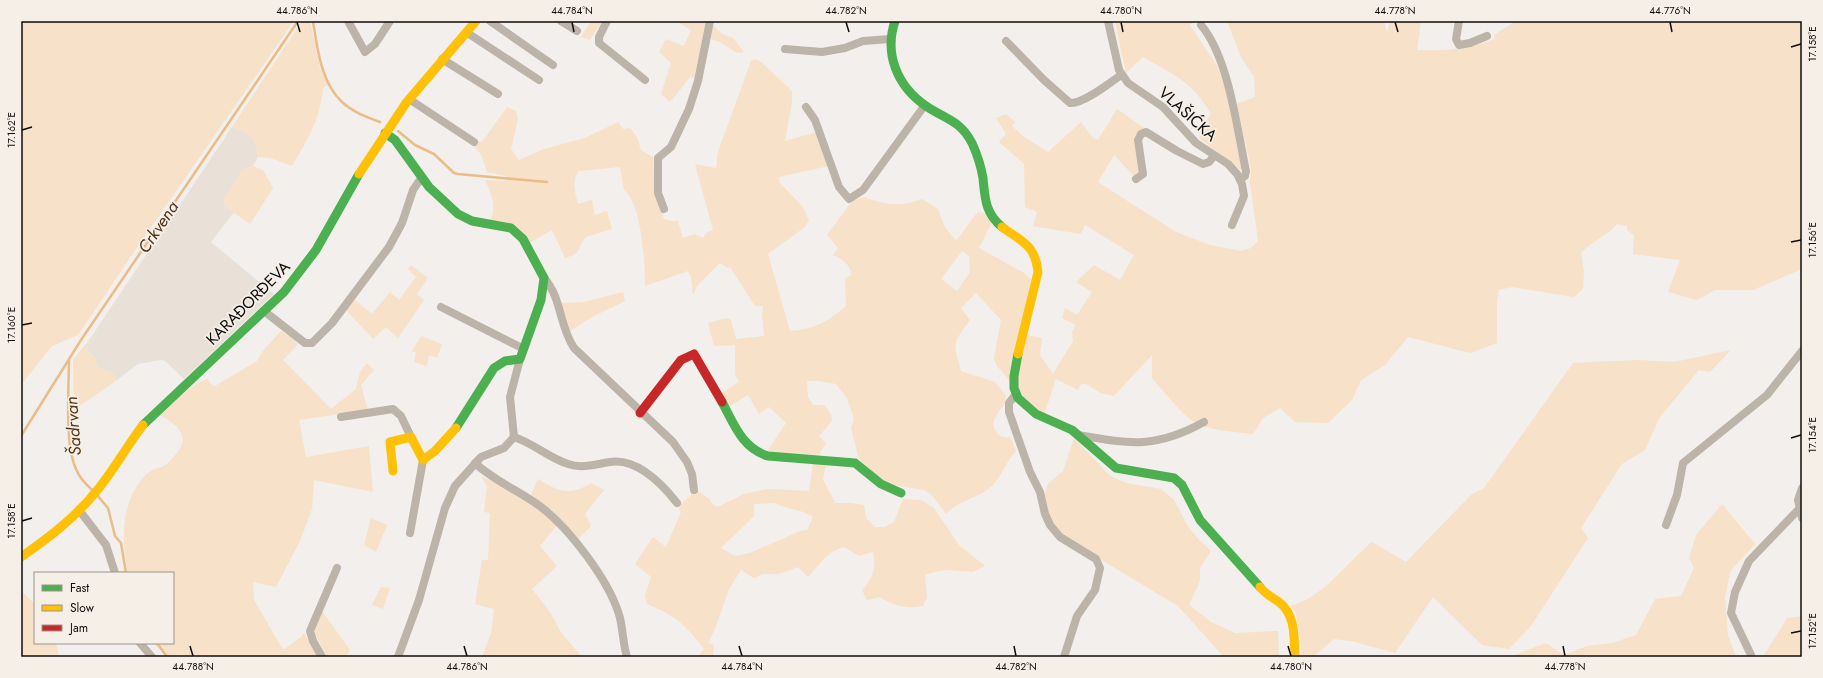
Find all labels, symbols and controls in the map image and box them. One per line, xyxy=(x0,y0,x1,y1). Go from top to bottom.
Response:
text: 44.786°N xyxy=(276,3,318,18)
text: 44.784°N xyxy=(551,3,593,18)
text: 44.782°N xyxy=(825,3,867,18)
text: 44.780°N xyxy=(1100,3,1142,18)
text: 44.778°N xyxy=(1374,3,1416,18)
text: 44.776°N xyxy=(1649,3,1691,18)
text: 17.158°E xyxy=(1805,26,1820,62)
street label: VLAŠIĆKA xyxy=(1154,81,1223,147)
text: 17.162°E xyxy=(4,112,19,148)
water label: Crkvena xyxy=(132,196,185,258)
text: 17.156°E xyxy=(1805,222,1820,258)
street label: KARAĐORĐEVA xyxy=(201,255,296,350)
text: 17.160°E xyxy=(4,307,19,343)
water label: Šadrvan xyxy=(59,396,87,456)
text: 17.154°E xyxy=(1805,417,1820,453)
text: 17.158°E xyxy=(4,503,19,539)
legend xyxy=(34,572,174,644)
text: Fast xyxy=(70,579,89,597)
text: Slow xyxy=(70,599,95,617)
text: 17.152°E xyxy=(1805,613,1820,649)
text: Jam xyxy=(68,619,88,637)
text: 44.788°N xyxy=(172,659,214,674)
text: 44.786°N xyxy=(446,659,488,674)
text: 44.784°N xyxy=(721,659,763,674)
text: 44.782°N xyxy=(995,659,1037,674)
text: 44.780°N xyxy=(1270,659,1312,674)
text: 44.778°N xyxy=(1544,659,1586,674)

